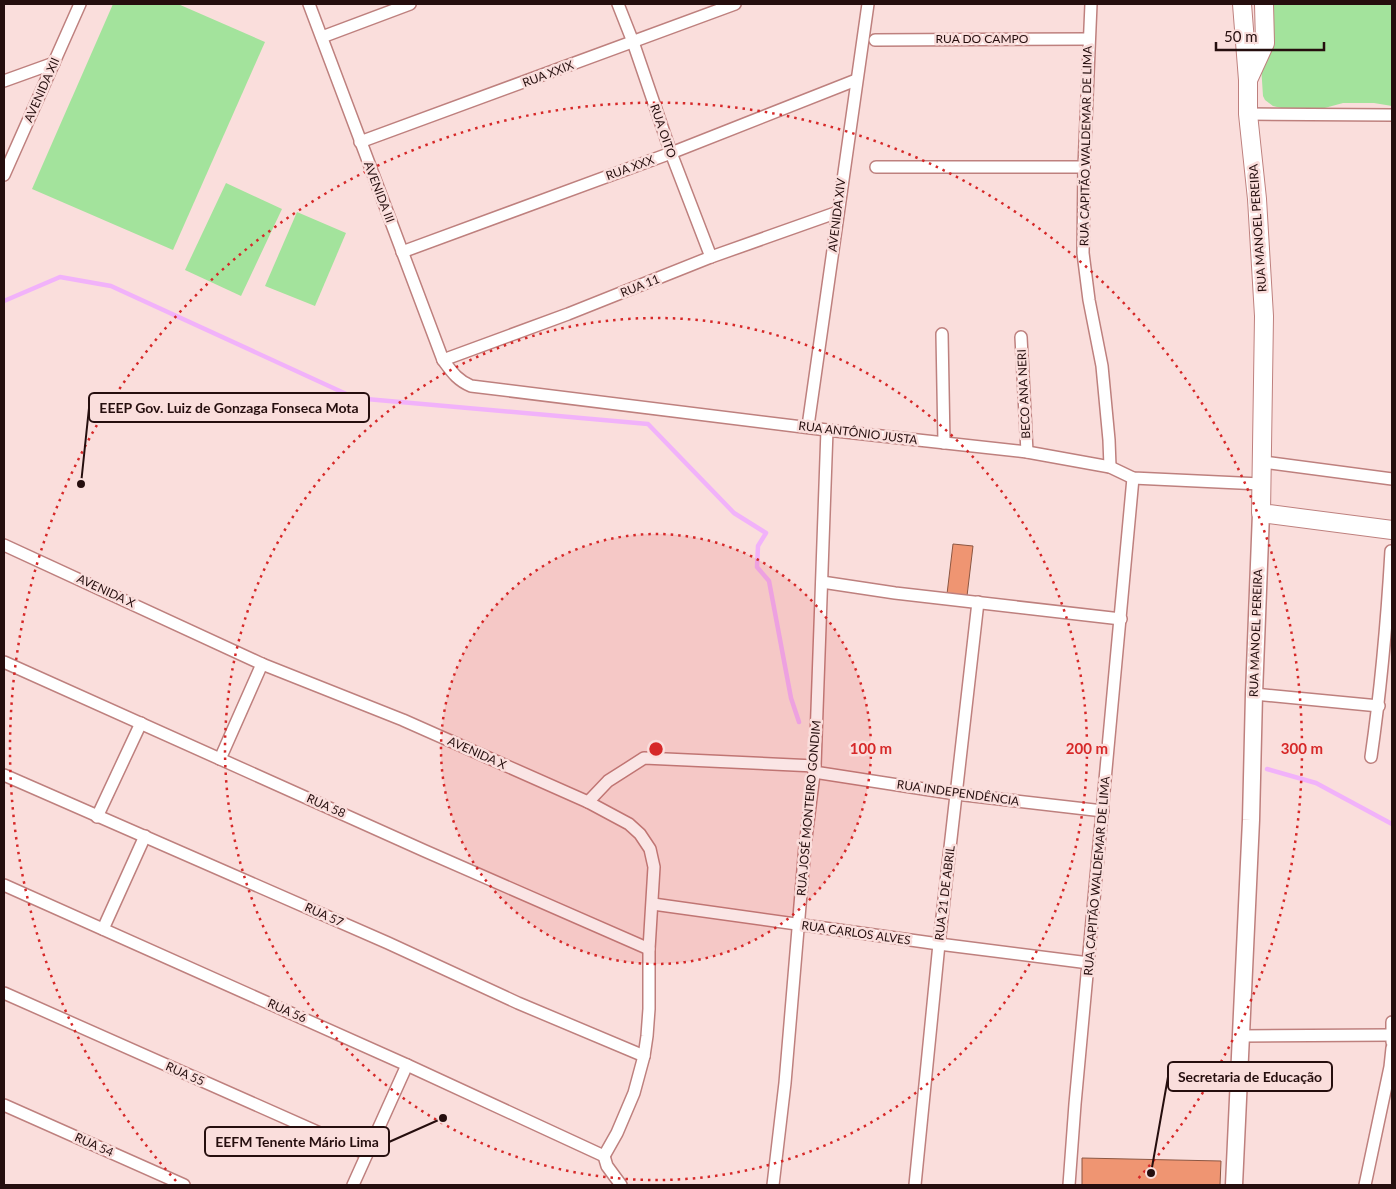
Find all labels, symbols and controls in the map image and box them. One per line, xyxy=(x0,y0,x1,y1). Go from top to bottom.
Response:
scale bar xyxy=(1216,20,1324,52)
text: 50 m xyxy=(1224,27,1258,45)
street label: RUA DO CAMPO xyxy=(936,31,1029,46)
street label: RUA CAPITÃO WALDEMAR DE LIMA xyxy=(1076,45,1095,246)
street label: AVENIDA XII xyxy=(21,55,62,124)
street label: RUA XXIX xyxy=(520,57,576,90)
street label: RUA OITO xyxy=(647,102,680,160)
street label: RUA XXX xyxy=(604,152,656,183)
street label: AVENIDA III xyxy=(361,159,398,225)
street label: RUA MANOEL PEREIRA xyxy=(1245,163,1269,293)
street label: AVENIDA XIV xyxy=(825,176,849,253)
street label: RUA 11 xyxy=(618,271,662,300)
street label: BECO ANA NERI xyxy=(1014,349,1033,439)
callout: EEEP Gov. Luiz de Gonzaga Fonseca Mota xyxy=(89,393,369,422)
text: EEEP Gov. Luiz de Gonzaga Fonseca Mota xyxy=(99,399,359,416)
street label: RUA ANTÔNIO JUSTA xyxy=(798,418,919,447)
street label: RUA MANOEL PEREIRA xyxy=(1246,568,1265,697)
street label: AVENIDA X xyxy=(75,571,138,611)
street label: RUA JOSÉ MONTEIRO GONDIM xyxy=(793,719,824,896)
street label: AVENIDA X xyxy=(446,733,509,772)
text: 100 m xyxy=(850,739,892,757)
text: 200 m xyxy=(1066,739,1108,757)
text: 300 m xyxy=(1281,739,1323,757)
centre of rings xyxy=(647,740,665,758)
street label: RUA CAPITÃO WALDEMAR DE LIMA xyxy=(1080,775,1113,976)
street label: RUA INDEPENDÊNCIA xyxy=(896,776,1021,809)
street label: RUA 58 xyxy=(305,790,348,821)
street label: RUA 21 DE ABRIL xyxy=(931,845,958,941)
street label: RUA 57 xyxy=(303,899,346,930)
street label: RUA CARLOS ALVES xyxy=(801,917,912,948)
street label: RUA 56 xyxy=(266,995,309,1026)
street label: RUA 55 xyxy=(164,1058,207,1089)
callout: Secretaria de Educação xyxy=(1168,1062,1332,1091)
text: Secretaria de Educação xyxy=(1178,1068,1322,1085)
callout: EEFM Tenente Mário Lima xyxy=(205,1127,389,1156)
street label: RUA 54 xyxy=(73,1129,116,1160)
text: EEFM Tenente Mário Lima xyxy=(215,1133,379,1150)

